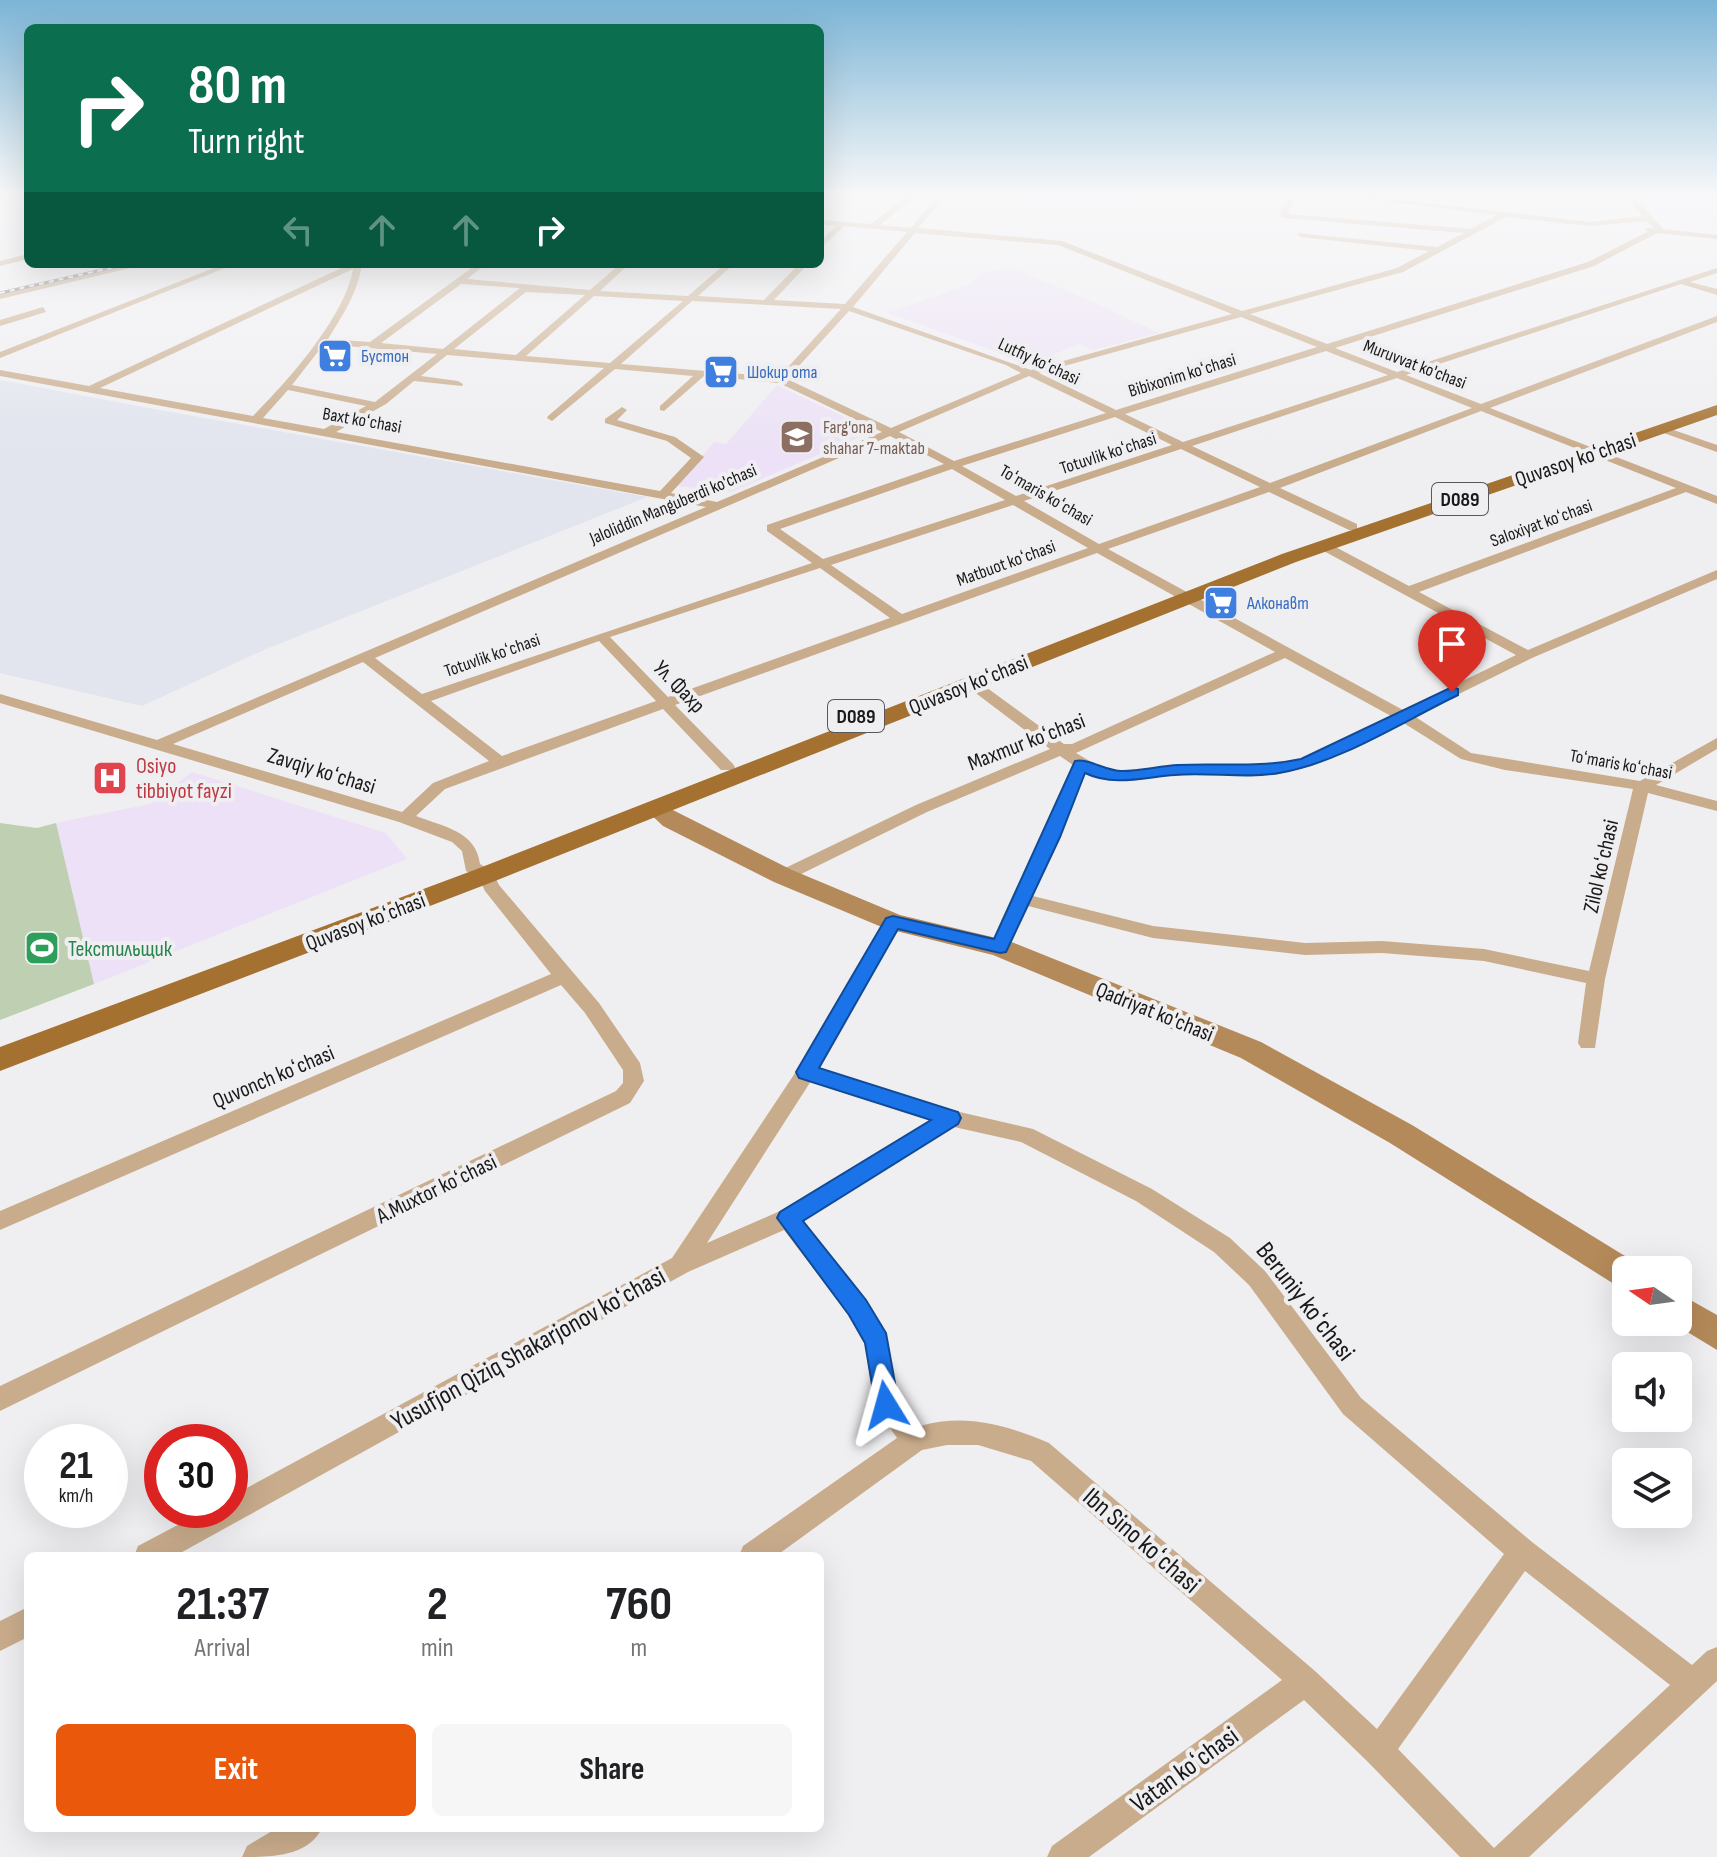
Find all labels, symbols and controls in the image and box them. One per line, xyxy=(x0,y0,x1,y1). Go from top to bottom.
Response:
text: 80 m xyxy=(188,53,287,120)
icon: right xyxy=(56,56,160,160)
text: Turn right xyxy=(188,121,305,164)
icon: left xyxy=(276,208,320,252)
icon: ahead xyxy=(360,208,404,252)
icon: ahead xyxy=(444,208,488,252)
icon: right xyxy=(528,208,572,252)
street label: Lutfiy koʻchasi xyxy=(995,334,1083,389)
street label: Muruvvat ko'chasi xyxy=(1360,335,1469,394)
supermarket icon: Бустон xyxy=(316,337,354,375)
place label: Бустон xyxy=(361,346,409,367)
street label: Bibixonim koʻchasi xyxy=(1126,349,1238,402)
supermarket icon: Шокир ота xyxy=(702,353,740,391)
place label: Шокир ота xyxy=(747,362,817,383)
street label: Baxt koʻchasi xyxy=(321,403,403,438)
place label: Farg'ona shahar 7-maktab xyxy=(823,417,925,459)
school or university icon: Farg'ona shahar 7-maktab xyxy=(778,418,816,456)
street label: Quvasoy koʻchasi xyxy=(1511,427,1640,494)
street label: Totuvlik koʻchasi xyxy=(1057,428,1159,479)
street label: Jaloliddin Manguberdi ko'chasi xyxy=(586,460,760,550)
street label: Toʻmaris koʻchasi xyxy=(996,460,1096,530)
road number: D089 xyxy=(1432,483,1488,515)
street label: Saloxiyat koʻchasi xyxy=(1487,495,1595,552)
street label: Matbuot koʻchasi xyxy=(954,536,1058,591)
supermarket icon: Алконавт xyxy=(1202,584,1240,622)
place label: Алконавт xyxy=(1246,593,1309,614)
pin xyxy=(1418,610,1486,692)
icon: arrive xyxy=(1430,622,1474,666)
street label: Totuvlik koʻchasi xyxy=(441,629,543,682)
street label: Quvasoy koʻchasi xyxy=(905,649,1032,722)
street label: Ул. Фахр xyxy=(647,655,711,719)
road number: D089 xyxy=(828,700,884,732)
street label: Maxmur koʻchasi xyxy=(964,708,1089,777)
street label: Zavqiy koʻchasi xyxy=(264,742,379,801)
street label: Toʻmaris koʻchasi xyxy=(1568,745,1674,784)
place label: Osiyo tibbiyot fayzi xyxy=(136,753,232,805)
hospital icon: Osiyo tibbiyot fayzi xyxy=(91,759,129,797)
street label: Zilol koʻchasi xyxy=(1578,817,1625,916)
street label: Quvasoy koʻchasi xyxy=(302,887,429,958)
sports icon: Текстильщик xyxy=(23,929,61,967)
place label: Текстильщик xyxy=(68,936,173,963)
street label: Qadriyat ko'chasi xyxy=(1091,976,1217,1048)
street label: Quvonch koʻchasi xyxy=(209,1040,338,1115)
street label: A.Muxtor koʻchasi xyxy=(371,1149,501,1231)
street label: Beruniy koʻchasi xyxy=(1249,1236,1361,1368)
north arrow xyxy=(1612,1256,1692,1336)
map controls xyxy=(1612,1256,1692,1528)
street label: Yusufjon Qiziq Shakarjonov koʻchasi xyxy=(386,1261,671,1438)
button: sound xyxy=(1612,1352,1692,1432)
position arrow xyxy=(844,1363,928,1447)
speed limit sign: 30 xyxy=(144,1424,248,1528)
text: 21 xyxy=(59,1442,93,1490)
button: layers xyxy=(1612,1448,1692,1528)
street label: Ibn Sino koʻchasi xyxy=(1076,1482,1206,1600)
text: km/h xyxy=(59,1484,93,1508)
text: 21:37 xyxy=(176,1576,269,1633)
text: 2 xyxy=(427,1576,448,1633)
text: 760 xyxy=(606,1576,672,1633)
text: Arrival xyxy=(195,1633,250,1664)
text: min xyxy=(421,1633,454,1664)
text: m xyxy=(630,1633,647,1664)
street label: Vatan koʻchasi xyxy=(1125,1721,1245,1820)
button: Exit xyxy=(56,1724,416,1816)
button: Share xyxy=(432,1724,792,1816)

